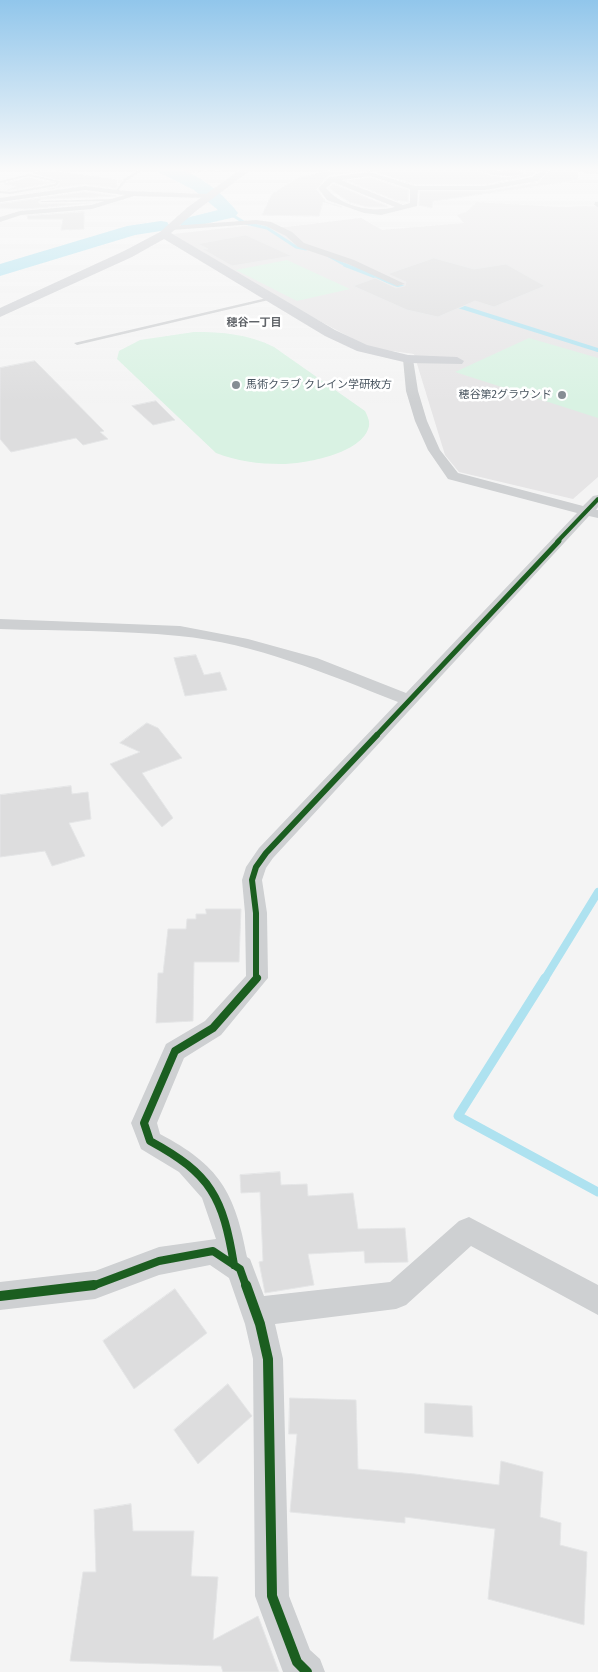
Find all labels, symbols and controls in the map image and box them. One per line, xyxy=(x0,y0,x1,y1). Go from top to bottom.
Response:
district label: 穂谷一丁目 xyxy=(227,316,281,330)
place label: 馬術クラブ クレイン学研枚方 xyxy=(246,378,392,392)
marker: 馬術クラブ クレイン学研枚方 xyxy=(230,379,242,391)
place label: 穂谷第2グラウンド xyxy=(459,388,552,402)
marker: 穂谷第2グラウンド xyxy=(556,389,568,401)

